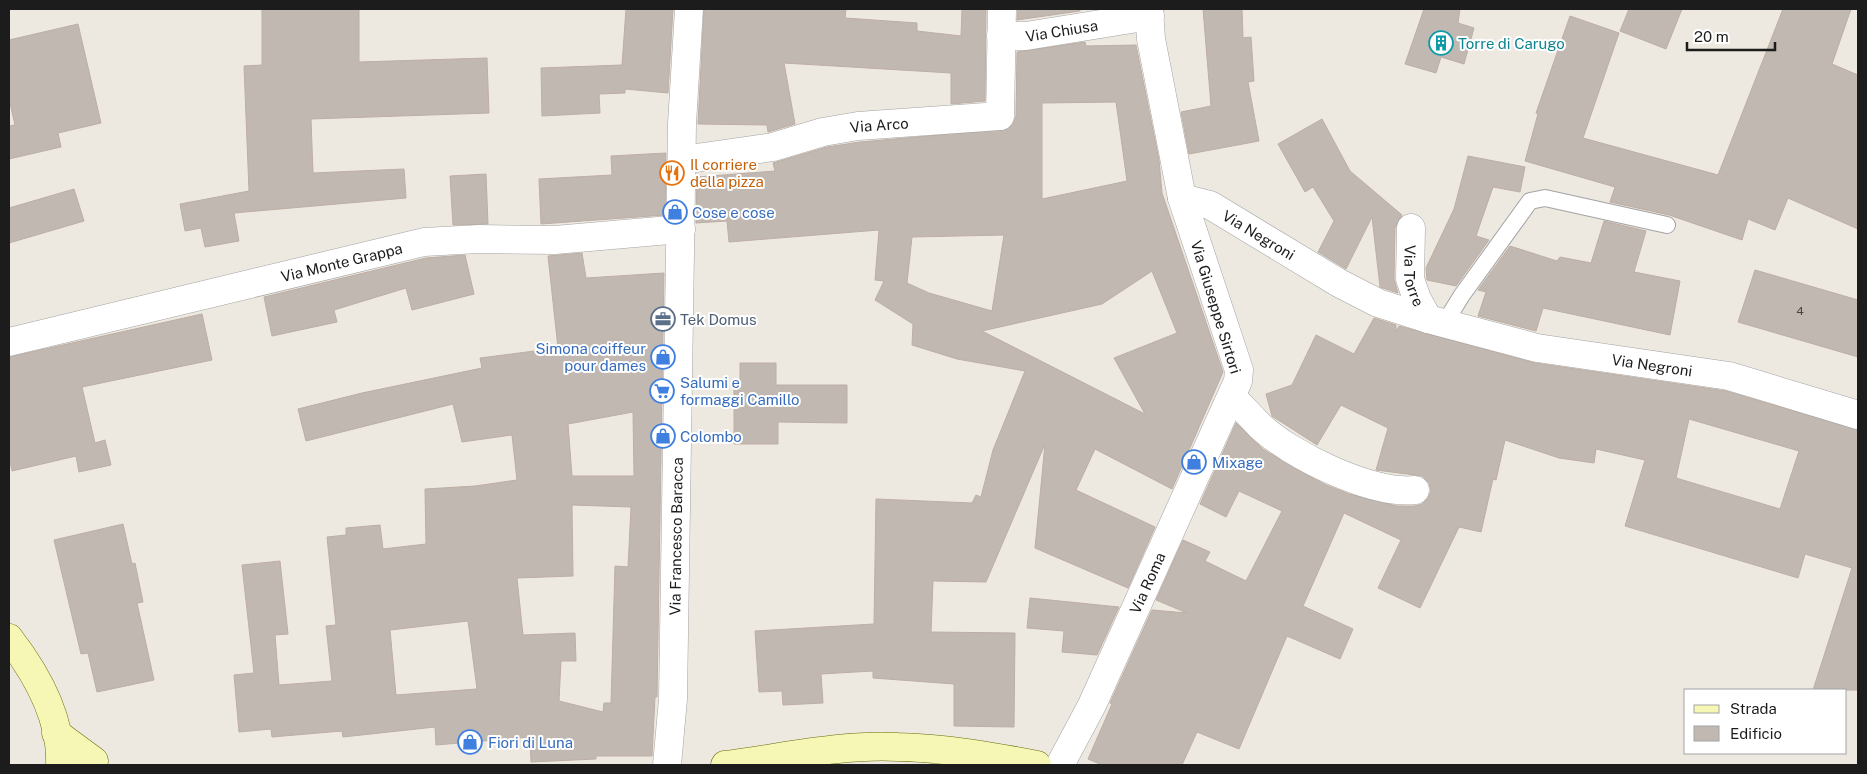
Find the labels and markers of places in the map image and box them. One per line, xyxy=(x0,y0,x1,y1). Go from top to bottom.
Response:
building icon: Torre di Carugo xyxy=(1428,30,1454,56)
place label: Torre di Carugo xyxy=(1458,35,1565,52)
place label: Il corriere della pizza xyxy=(690,156,764,190)
restaurant icon: Il corriere della pizza xyxy=(659,160,685,186)
shop icon: Cose e cose xyxy=(662,199,688,225)
place label: Cose e cose xyxy=(692,204,775,221)
office icon: Tek Domus xyxy=(650,306,676,332)
place label: Tek Domus xyxy=(680,311,757,328)
place label: Simona coiffeur pour dames xyxy=(535,340,646,374)
shop icon: Simona coiffeur pour dames xyxy=(650,344,676,370)
place label: Salumi e formaggi Camillo xyxy=(680,374,800,408)
supermarket icon: Salumi e formaggi Camillo xyxy=(649,378,675,404)
shop icon: Colombo xyxy=(650,423,676,449)
place label: Colombo xyxy=(680,428,742,445)
shop icon: Mixage xyxy=(1181,449,1207,475)
place label: Mixage xyxy=(1212,454,1263,471)
shop icon: Fiori di Luna xyxy=(457,729,483,755)
place label: Fiori di Luna xyxy=(488,734,573,751)

